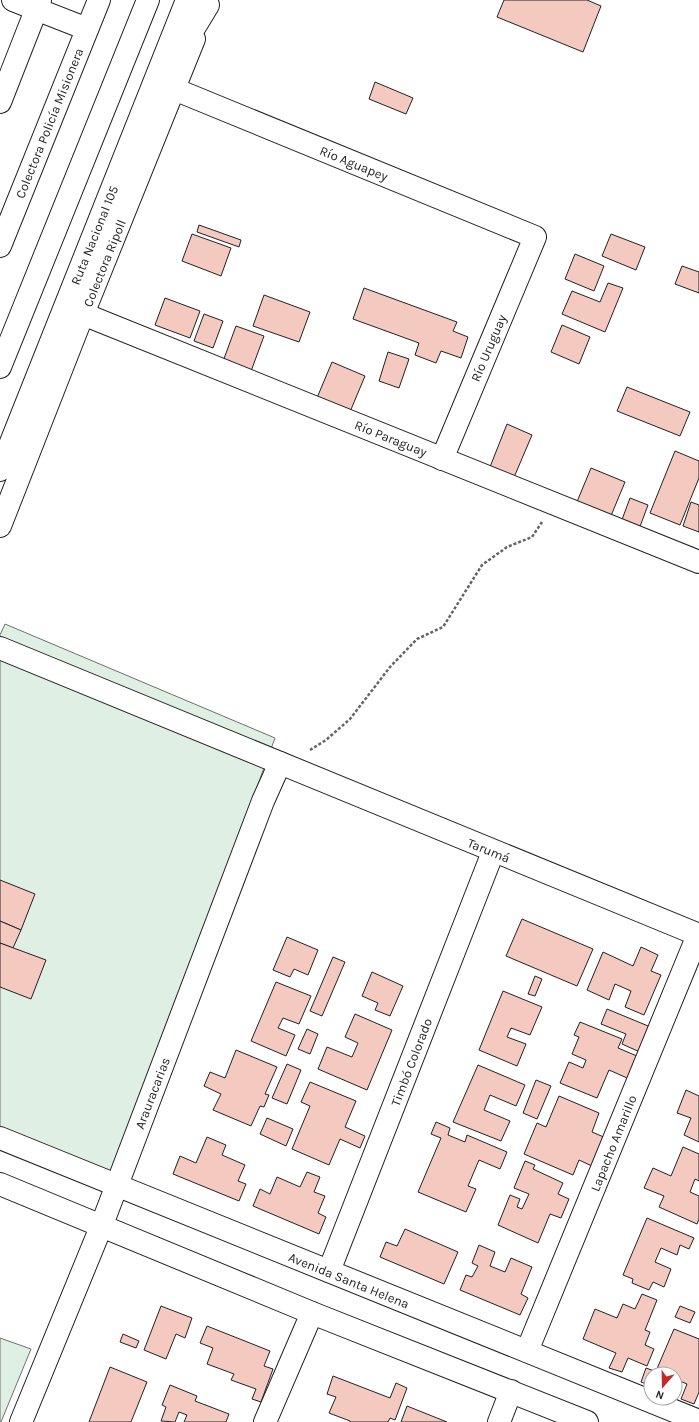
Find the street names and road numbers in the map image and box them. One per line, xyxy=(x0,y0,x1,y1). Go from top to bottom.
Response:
street label: Colectora Policía Misionera xyxy=(12,46,87,201)
street label: Río Aguapey xyxy=(318,143,390,184)
street label: Ruta Nacional 105 xyxy=(68,183,121,287)
street label: Colectora Ripoll xyxy=(80,217,129,309)
street label: Río Uruguay xyxy=(468,312,509,384)
street label: Río Paraguay xyxy=(352,417,429,460)
street label: Tarumá xyxy=(465,835,512,866)
street label: Timbó Colorado xyxy=(388,1016,435,1108)
street label: Arauracarias xyxy=(132,1055,173,1131)
street label: Lapacho Amarillo xyxy=(587,1093,640,1194)
street label: Avenida Santa Helena xyxy=(286,1249,411,1312)

